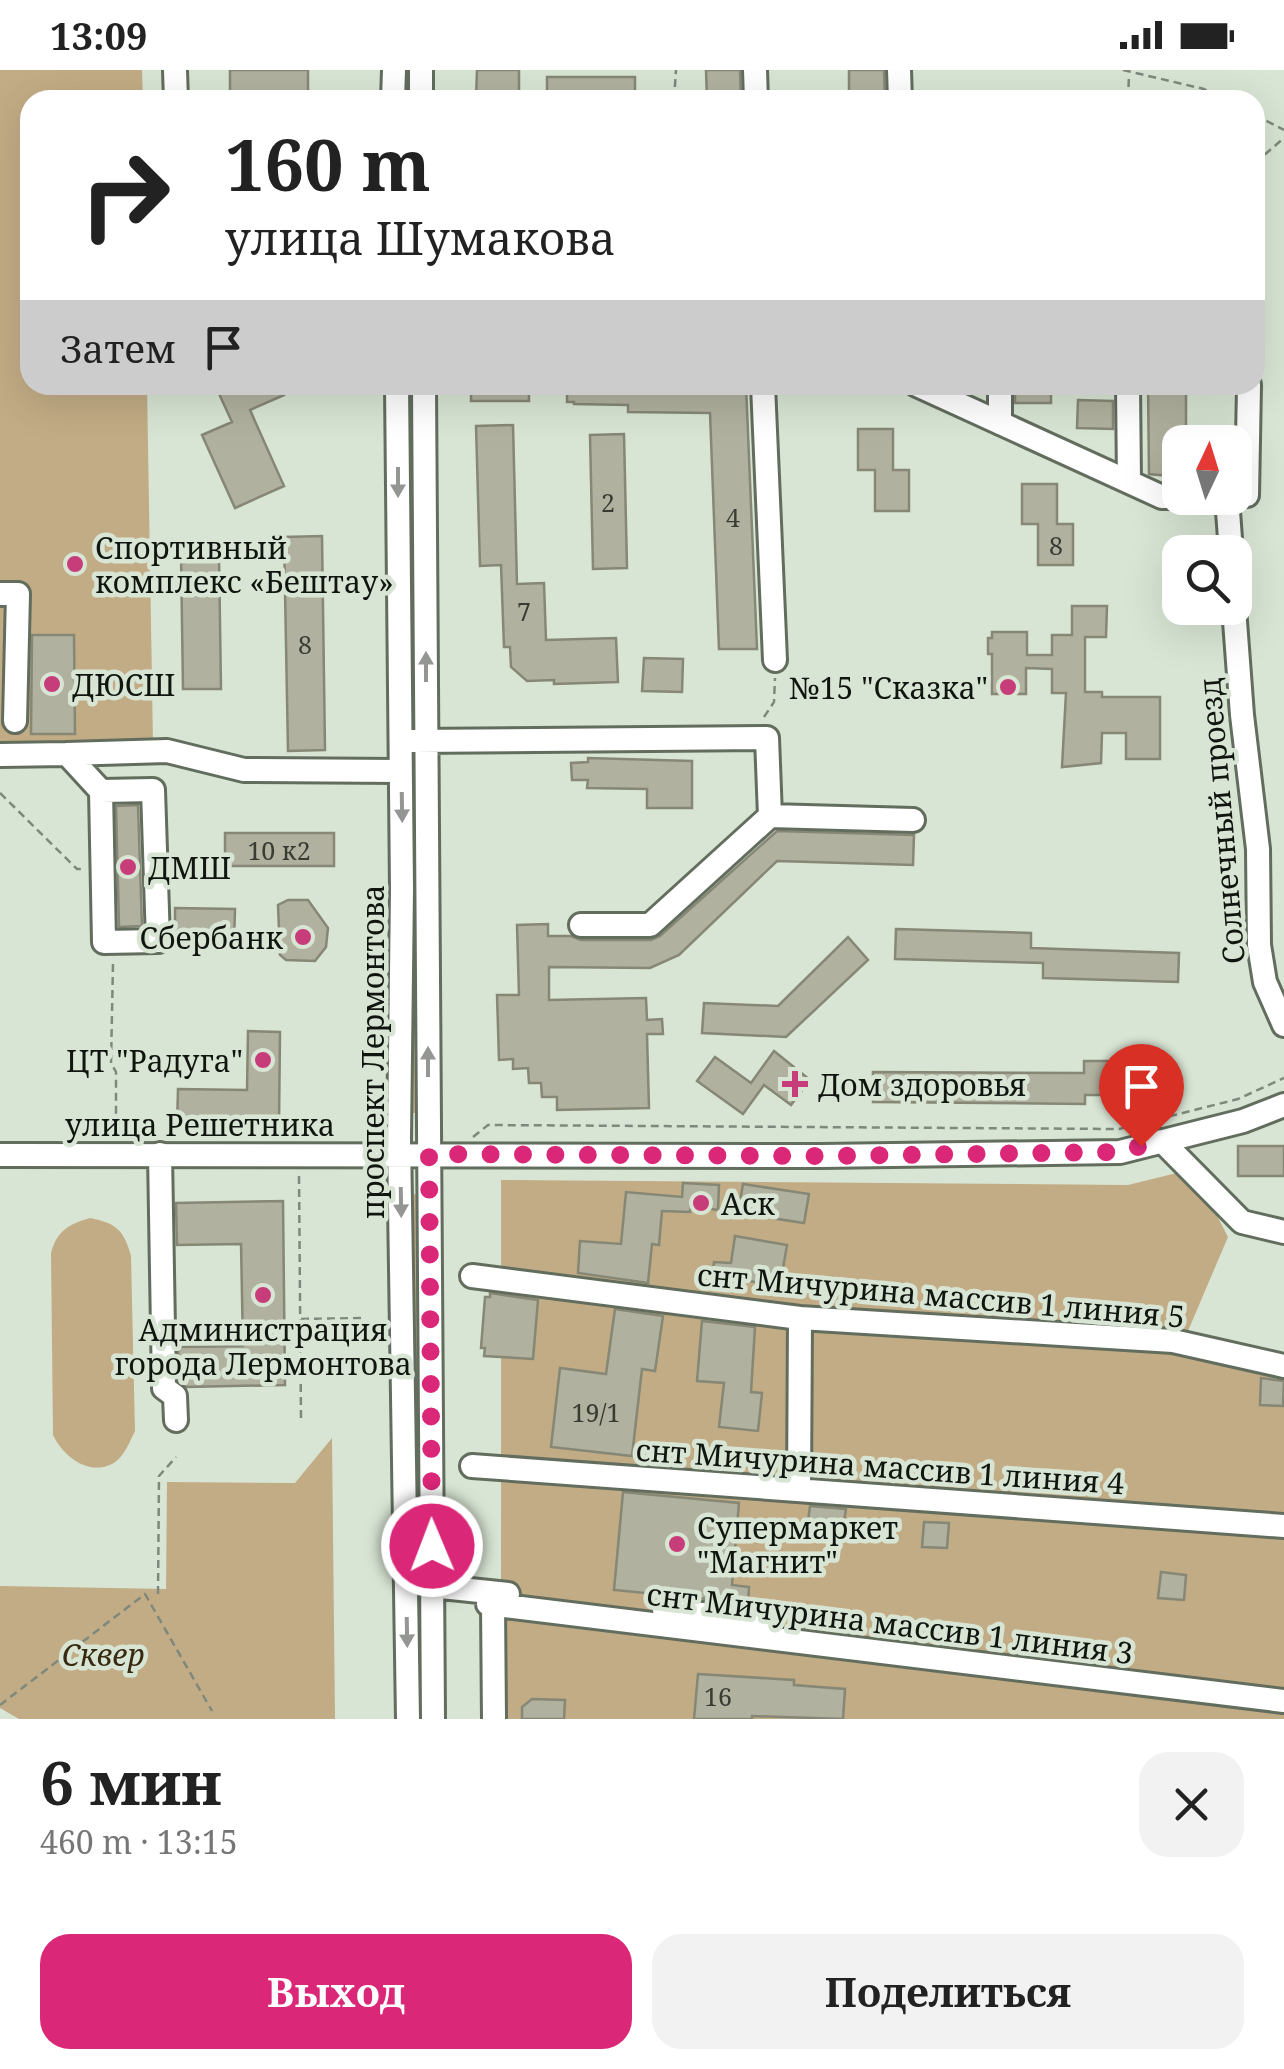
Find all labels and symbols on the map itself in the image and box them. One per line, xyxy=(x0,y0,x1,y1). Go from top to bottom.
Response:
north arrow xyxy=(1162,425,1252,515)
one-way arrow xyxy=(390,467,406,499)
house number: 2 xyxy=(601,485,615,519)
house number: 4 xyxy=(726,500,740,534)
place label: Спортивный комплекс «Бештау» xyxy=(95,527,394,602)
house number: 8 xyxy=(1049,528,1063,562)
marker: Спортивный комплекс «Бештау» xyxy=(64,553,86,575)
house number: 7 xyxy=(517,594,531,628)
house number: 8 xyxy=(298,627,312,661)
one-way arrow xyxy=(418,650,434,682)
place label: ДЮСШ xyxy=(72,664,175,705)
place label: №15 "Сказка" xyxy=(789,667,988,708)
marker: ДЮСШ xyxy=(41,673,63,695)
marker: №15 "Сказка" xyxy=(997,676,1019,698)
street label: Солнечный проезд xyxy=(1188,676,1254,966)
one-way arrow xyxy=(394,792,410,824)
house number: 10 к2 xyxy=(247,833,311,867)
place label: ДМШ xyxy=(148,847,231,888)
marker: ДМШ xyxy=(117,856,139,878)
street label: проспект Лермонтова xyxy=(352,885,393,1219)
place label: Сбербанк xyxy=(140,917,283,958)
marker: Сбербанк xyxy=(292,926,314,948)
place label: ЦТ "Радуга" xyxy=(66,1040,243,1081)
pin xyxy=(1099,1044,1184,1147)
one-way arrow xyxy=(420,1045,436,1077)
marker: ЦТ "Радуга" xyxy=(252,1049,274,1071)
place label: Дом здоровья xyxy=(818,1064,1026,1105)
marker: Дом здоровья xyxy=(782,1071,808,1097)
street label: улица Решетника xyxy=(65,1104,335,1145)
place label: Аск xyxy=(721,1183,775,1224)
one-way arrow xyxy=(393,1187,409,1219)
marker: Аск xyxy=(690,1192,712,1214)
street label: снт Мичурина массив 1 линия 5 xyxy=(696,1253,1186,1337)
marker: Администрация города Лермонтова xyxy=(252,1284,274,1306)
place label: Администрация города Лермонтова xyxy=(114,1309,412,1384)
house number: 19/1 xyxy=(571,1395,621,1429)
street label: снт Мичурина массив 1 линия 4 xyxy=(635,1428,1126,1504)
position arrow xyxy=(380,1494,484,1598)
place label: Супермаркет "Магнит" xyxy=(697,1507,898,1582)
marker: Супермаркет "Магнит" xyxy=(666,1533,688,1555)
street label: снт Мичурина массив 1 линия 3 xyxy=(645,1573,1135,1673)
one-way arrow xyxy=(399,1617,415,1649)
park label: Сквер xyxy=(62,1634,144,1675)
house number: 16 xyxy=(704,1679,732,1713)

